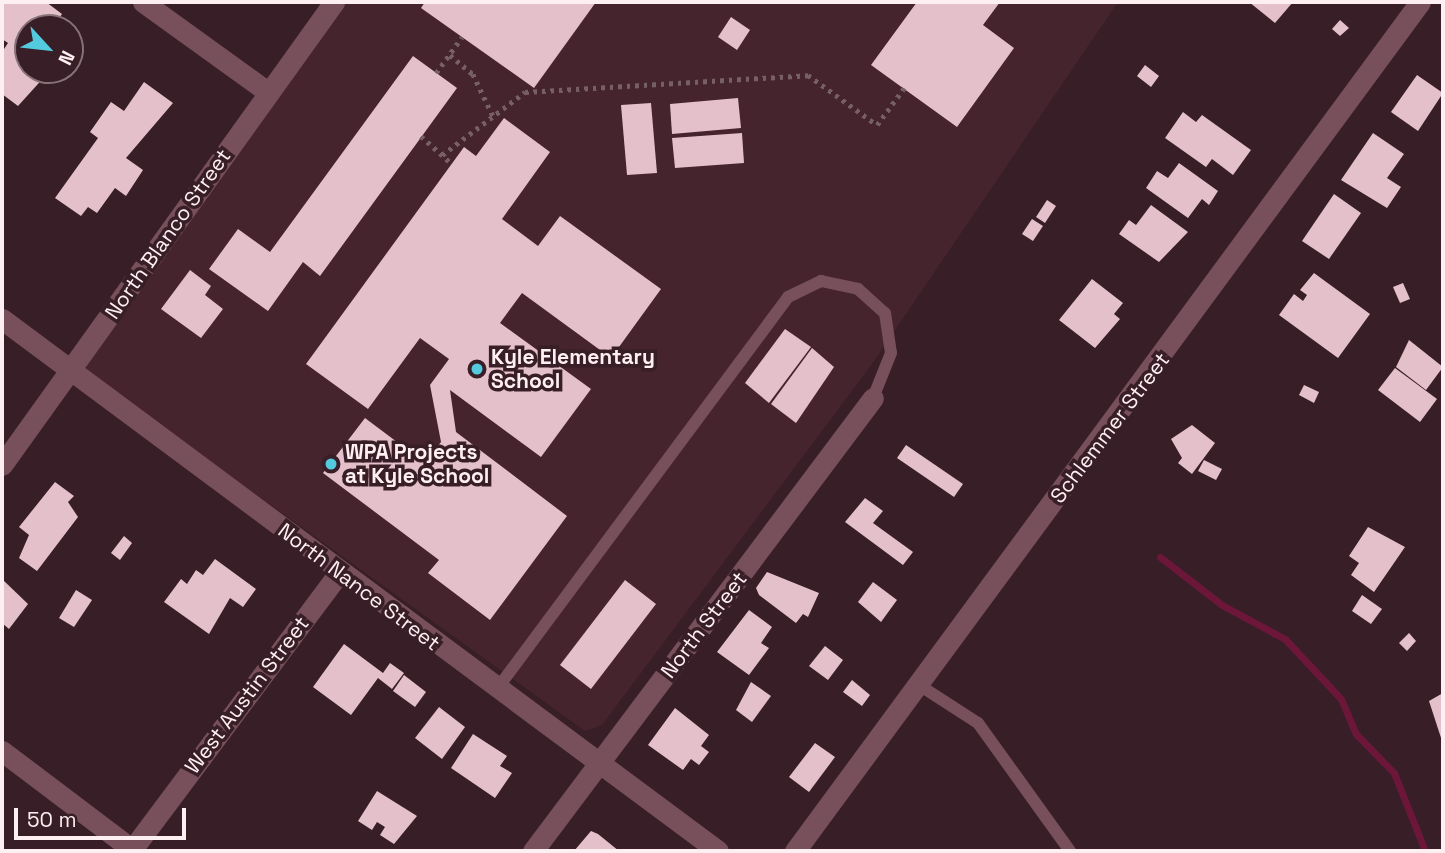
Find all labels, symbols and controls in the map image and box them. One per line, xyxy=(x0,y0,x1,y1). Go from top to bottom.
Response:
north arrow xyxy=(14,14,84,84)
text: N xyxy=(52,46,80,69)
street label: North Blanco Street xyxy=(100,144,236,324)
place label: Kyle Elementary School xyxy=(491,344,655,394)
street label: Schlemmer Street xyxy=(1045,348,1175,508)
marker: Kyle Elementary School xyxy=(469,361,485,377)
place label: WPA Projects at Kyle School xyxy=(345,439,489,489)
marker: WPA Projects at Kyle School xyxy=(323,456,339,472)
street label: North Nance Street xyxy=(273,518,445,656)
street label: North Street xyxy=(656,567,752,683)
street label: West Austin Street xyxy=(180,611,314,779)
scale bar xyxy=(18,794,189,838)
text: 50 m xyxy=(27,806,77,833)

